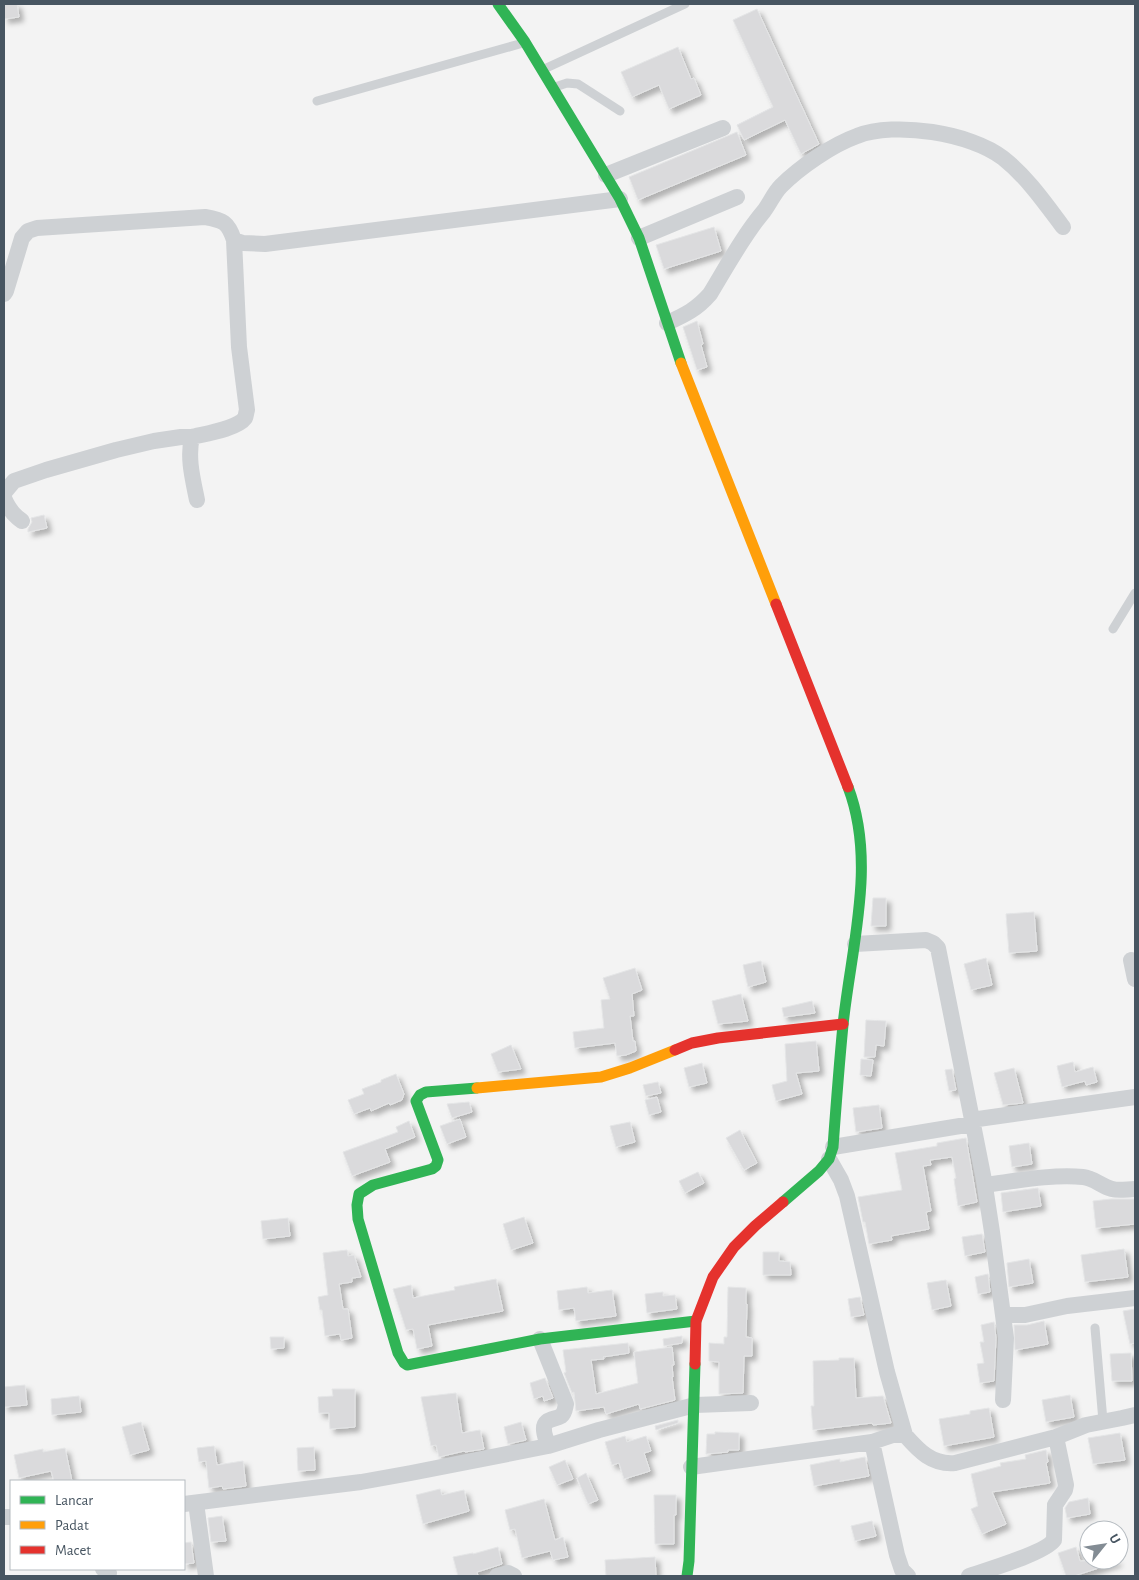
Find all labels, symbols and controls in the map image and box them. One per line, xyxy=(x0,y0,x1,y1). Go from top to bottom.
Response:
legend xyxy=(10,1480,185,1570)
text: Lancar xyxy=(55,1493,93,1508)
text: Padat xyxy=(55,1518,89,1533)
north arrow xyxy=(1079,1520,1129,1570)
text: U xyxy=(1106,1532,1123,1546)
text: Macet xyxy=(55,1543,91,1558)

